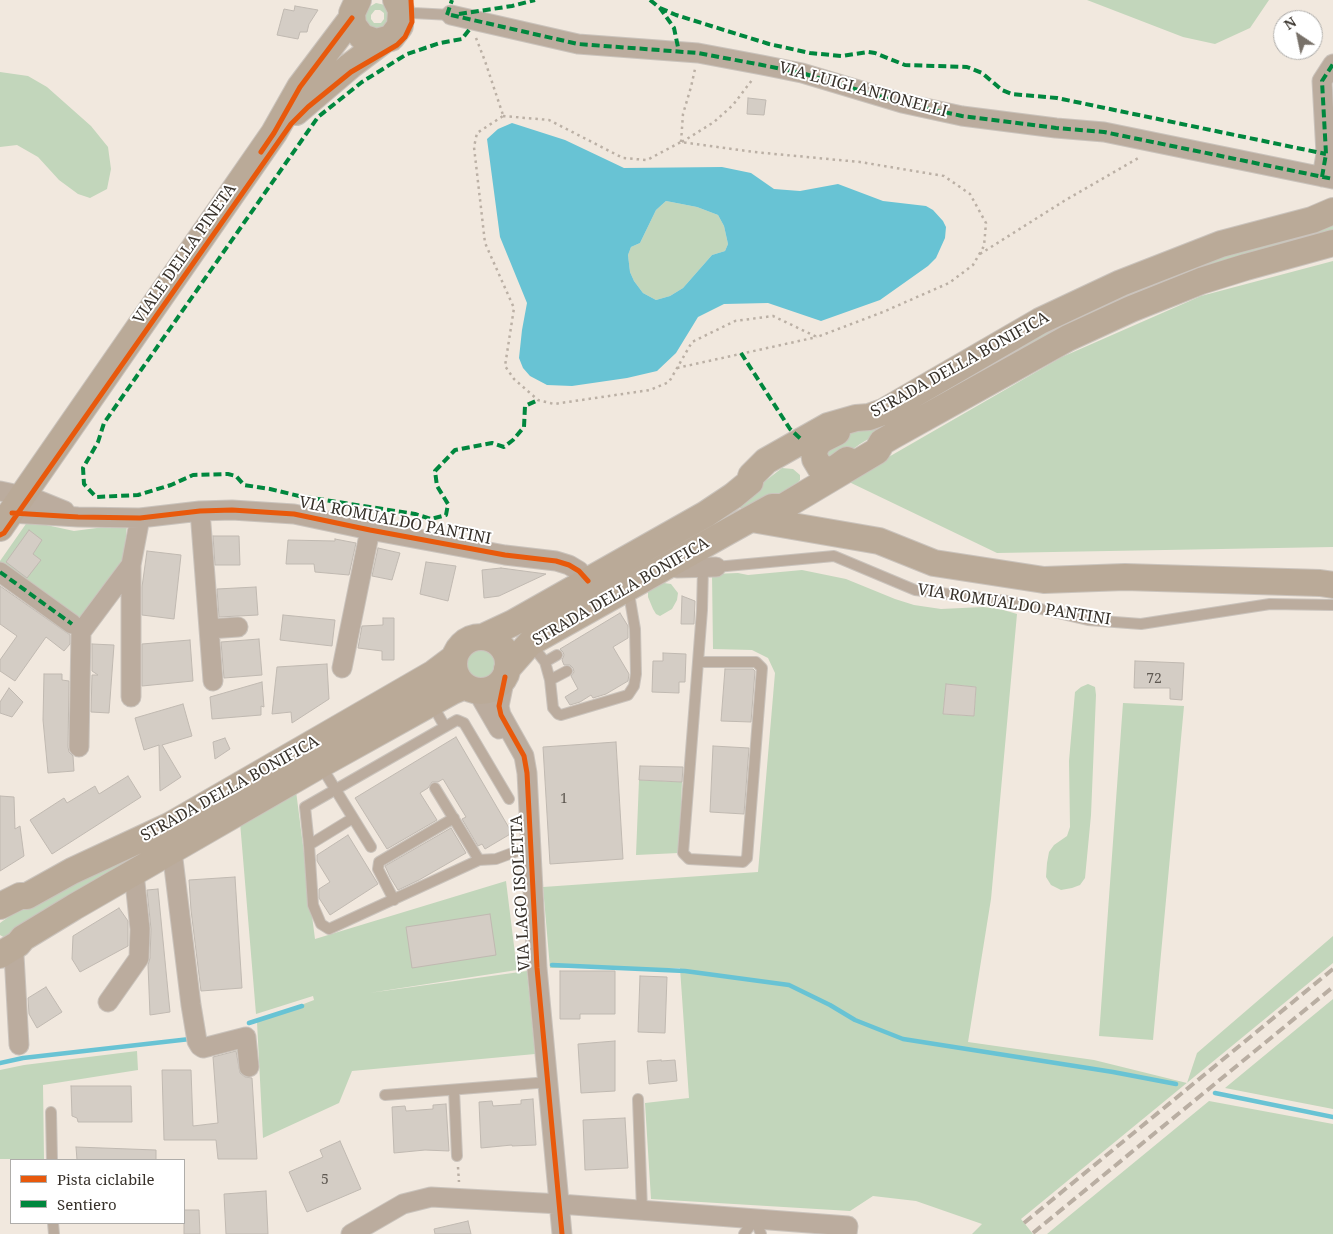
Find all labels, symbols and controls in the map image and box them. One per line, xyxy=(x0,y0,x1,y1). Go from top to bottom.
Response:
north arrow xyxy=(1273,10,1323,60)
text: N xyxy=(1280,12,1300,34)
street label: VIA LUIGI ANTONELLI xyxy=(777,58,949,122)
street label: VIALE DELLA PINETA xyxy=(129,180,241,328)
street label: STRADA DELLA BONIFICA xyxy=(868,308,1052,422)
street label: VIA ROMUALDO PANTINI xyxy=(297,493,493,549)
street label: STRADA DELLA BONIFICA xyxy=(529,534,713,650)
street label: VIA ROMUALDO PANTINI xyxy=(916,580,1112,630)
house number: 72 xyxy=(1146,671,1162,687)
street label: STRADA DELLA BONIFICA xyxy=(138,732,322,846)
house number: 1 xyxy=(560,791,568,807)
street label: VIA LAGO ISOLETTA xyxy=(507,814,535,972)
legend xyxy=(10,1159,185,1224)
text: Pista ciclabile xyxy=(57,1169,155,1189)
house number: 5 xyxy=(321,1172,329,1188)
text: Sentiero xyxy=(57,1194,117,1214)

